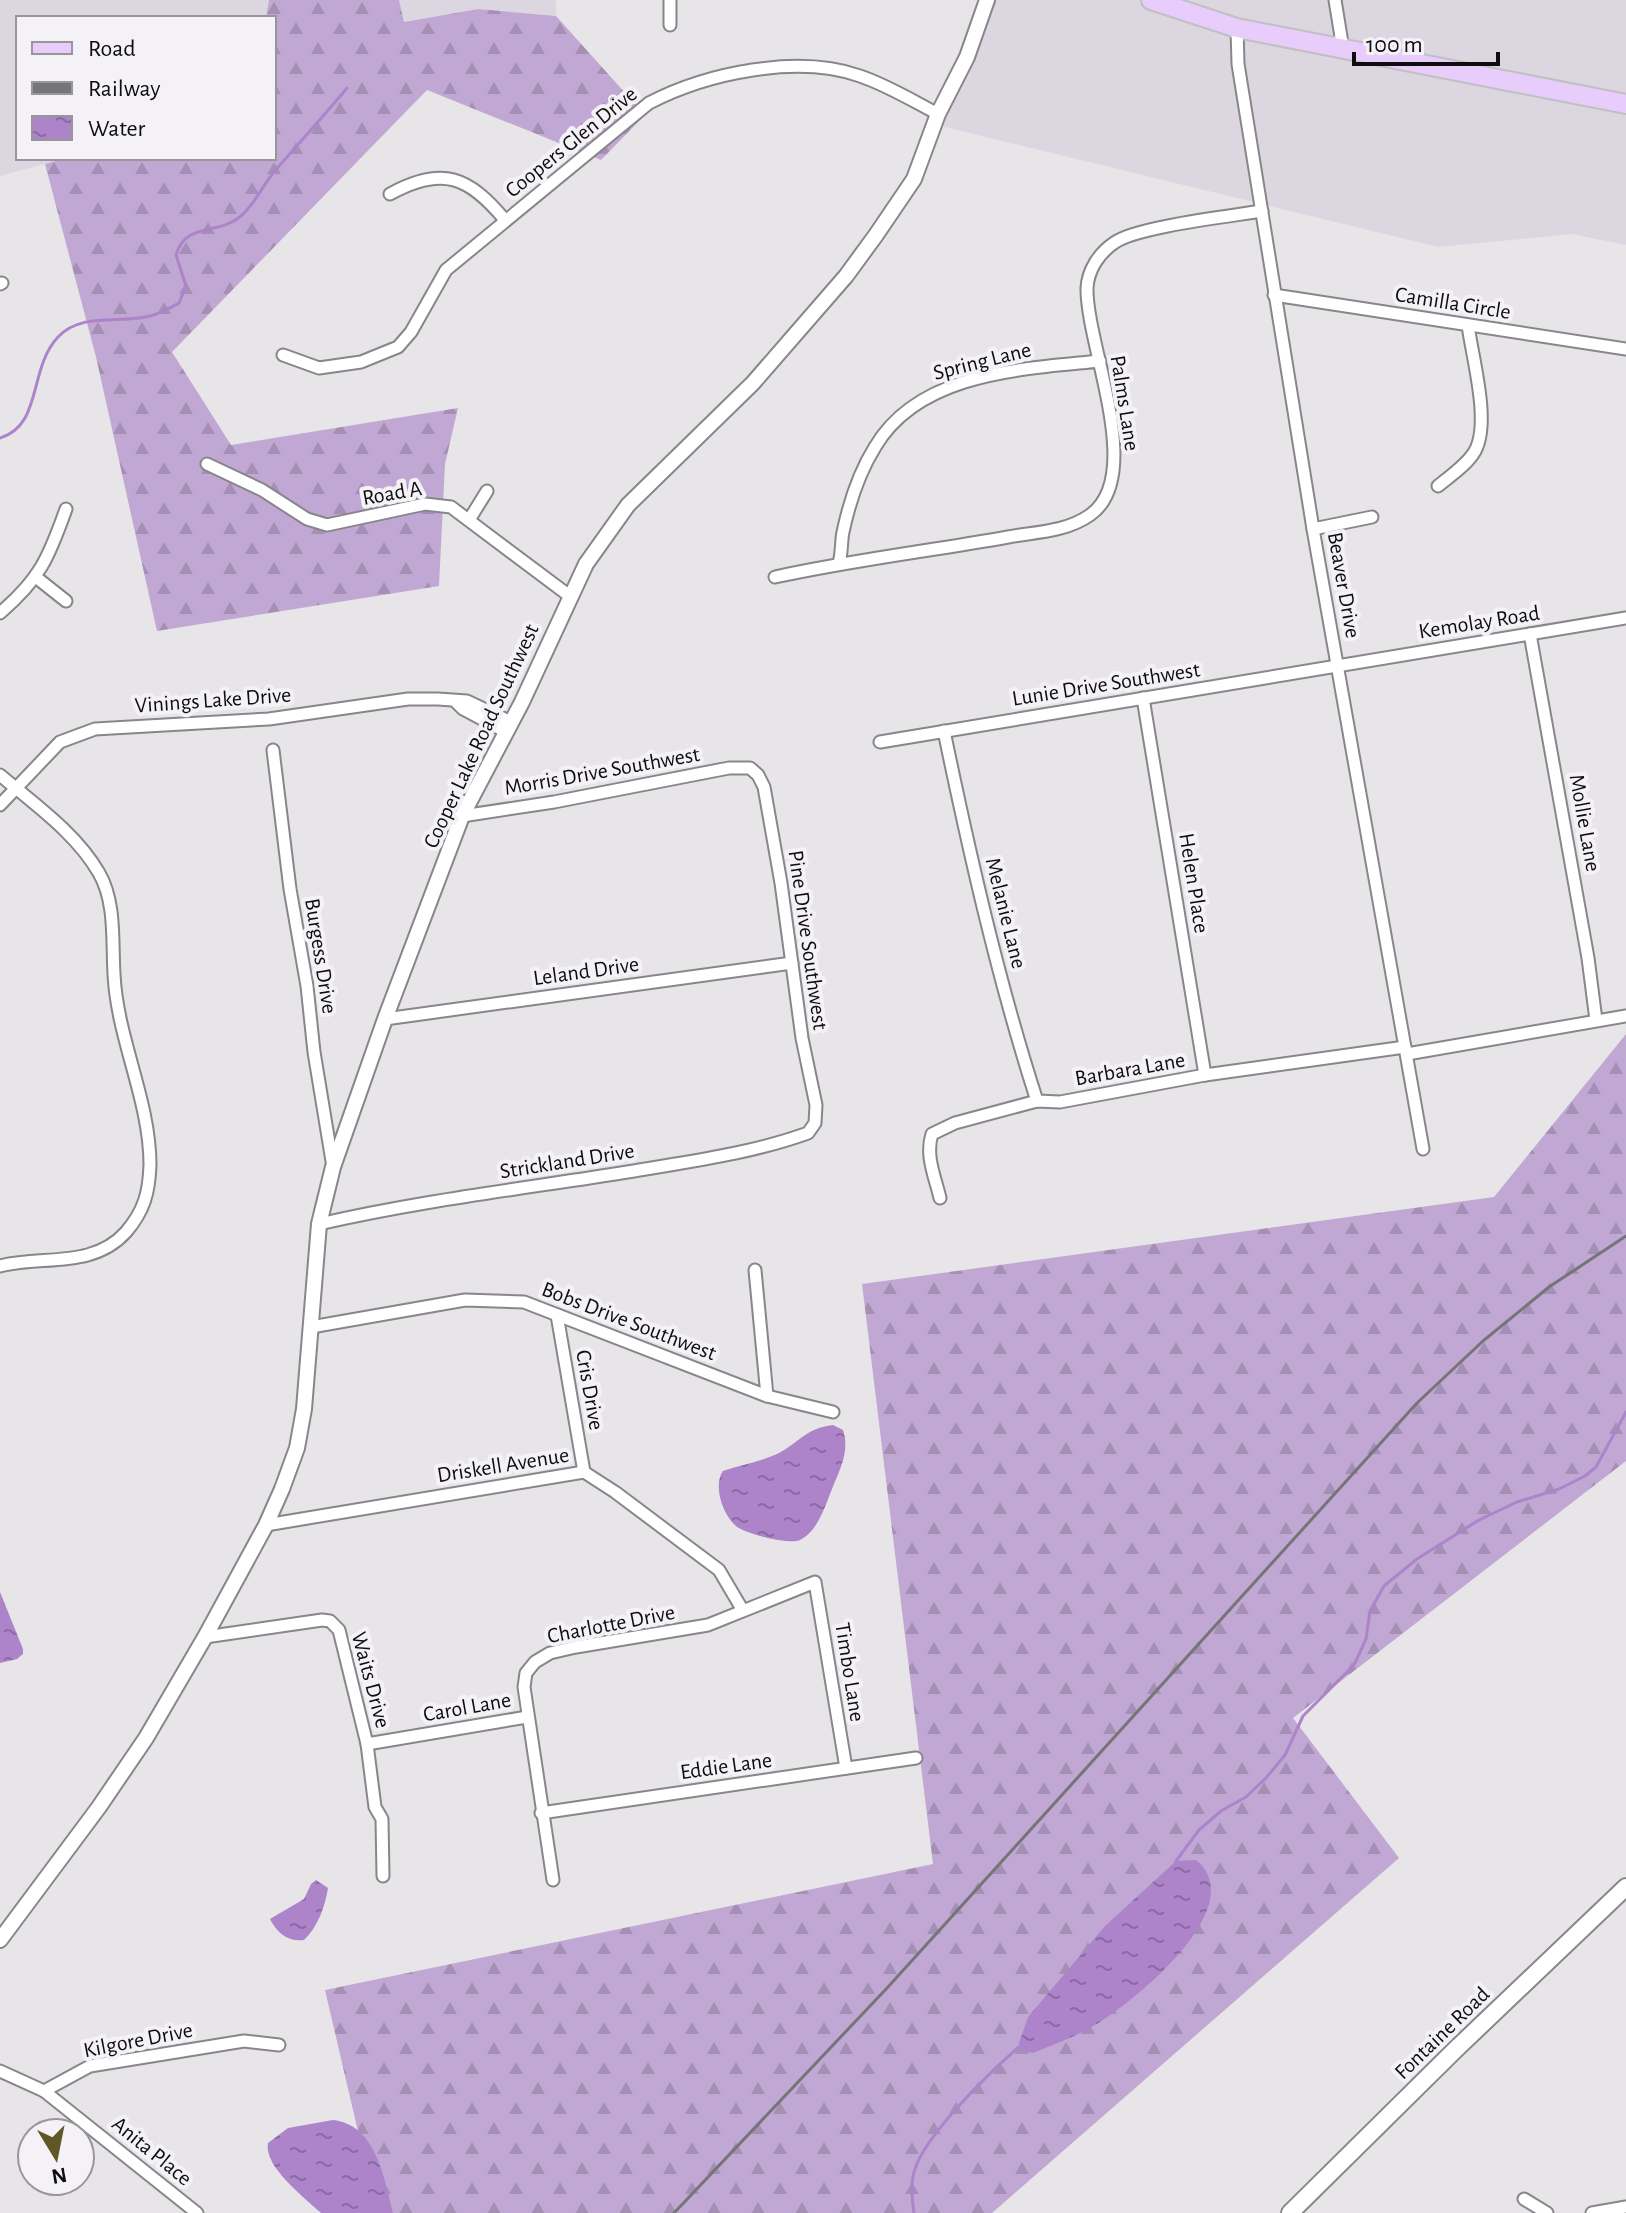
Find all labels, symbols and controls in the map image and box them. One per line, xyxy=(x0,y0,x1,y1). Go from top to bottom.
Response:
legend xyxy=(16,16,276,160)
scale bar xyxy=(1354,16,1498,66)
text: 100 m xyxy=(1366,33,1423,57)
text: Road xyxy=(88,37,136,61)
text: Railway xyxy=(88,77,160,101)
street label: Coopers Glen Drive xyxy=(501,82,641,202)
text: Water xyxy=(88,117,146,141)
street label: Camilla Circle xyxy=(1394,283,1512,323)
street label: Spring Lane xyxy=(931,338,1033,384)
street label: Palms Lane xyxy=(1107,354,1143,452)
street label: Road A xyxy=(360,477,424,509)
street label: Beaver Drive xyxy=(1324,530,1364,640)
street label: Kemolay Road xyxy=(1417,602,1541,642)
street label: Cooper Lake Road Southwest xyxy=(419,620,543,852)
street label: Lunie Drive Southwest xyxy=(1011,658,1201,710)
street label: Vinings Lake Drive xyxy=(134,684,292,716)
street label: Morris Drive Southwest xyxy=(503,743,701,799)
street label: Mollie Lane xyxy=(1566,773,1604,873)
street label: Helen Place xyxy=(1175,831,1213,935)
street label: Pine Drive Southwest xyxy=(785,849,831,1031)
street label: Melanie Lane xyxy=(982,855,1030,971)
street label: Burgess Drive xyxy=(301,897,341,1015)
street label: Leland Drive xyxy=(532,953,640,989)
street label: Barbara Lane xyxy=(1073,1048,1187,1090)
street label: Strickland Drive xyxy=(498,1140,636,1182)
street label: Bobs Drive Southwest xyxy=(539,1278,719,1364)
street label: Cris Drive xyxy=(572,1348,608,1432)
street label: Driskell Avenue xyxy=(435,1444,571,1486)
street label: Charlotte Drive xyxy=(545,1601,677,1647)
street label: Timbo Lane xyxy=(831,1621,869,1723)
street label: Waits Drive xyxy=(348,1630,394,1730)
street label: Carol Lane xyxy=(421,1688,513,1726)
street label: Eddie Lane xyxy=(679,1749,773,1783)
street label: Fontaine Road xyxy=(1390,1983,1494,2083)
street label: Kilgore Drive xyxy=(82,2019,194,2061)
street label: Anita Place xyxy=(108,2112,196,2190)
north arrow xyxy=(16,2117,96,2197)
text: N xyxy=(50,2164,69,2188)

